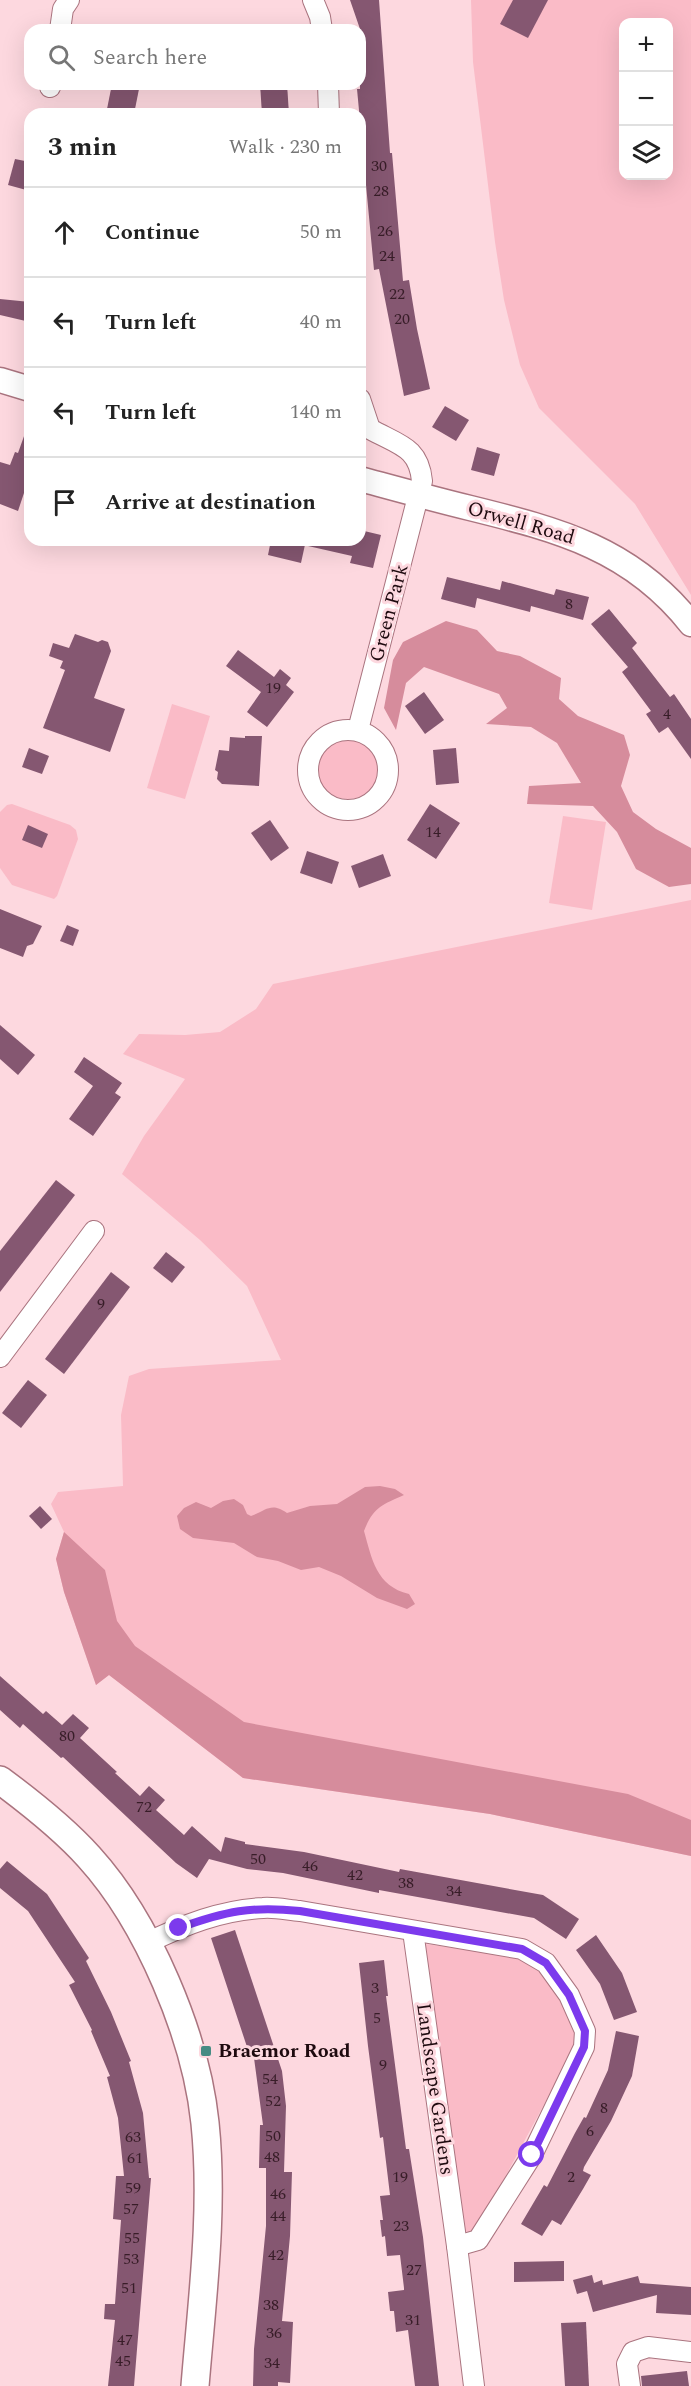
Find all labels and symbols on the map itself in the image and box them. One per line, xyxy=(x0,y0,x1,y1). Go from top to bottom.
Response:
house number: 30 xyxy=(371,154,387,178)
house number: 28 xyxy=(373,179,389,203)
house number: 26 xyxy=(377,219,393,243)
house number: 24 xyxy=(379,244,395,268)
house number: 22 xyxy=(389,282,405,306)
house number: 20 xyxy=(394,307,410,331)
street label: Orwell Road xyxy=(464,493,578,553)
street label: Green Park xyxy=(361,561,417,665)
house number: 8 xyxy=(565,592,573,616)
house number: 19 xyxy=(265,676,281,700)
house number: 4 xyxy=(663,702,671,726)
house number: 14 xyxy=(425,820,441,844)
house number: 9 xyxy=(97,1292,105,1316)
house number: 80 xyxy=(59,1724,75,1748)
house number: 72 xyxy=(136,1795,152,1819)
house number: 50 xyxy=(250,1847,266,1871)
house number: 46 xyxy=(302,1854,318,1878)
house number: 42 xyxy=(347,1863,363,1887)
house number: 38 xyxy=(398,1871,414,1895)
house number: 34 xyxy=(446,1879,462,1903)
route end xyxy=(165,1914,191,1940)
house number: 3 xyxy=(371,1976,379,2000)
street label: Landscape Gardens xyxy=(408,2001,462,2177)
house number: 5 xyxy=(373,2006,381,2030)
place label: Braemor Road xyxy=(218,2036,351,2066)
marker: Braemor Road xyxy=(199,2044,213,2058)
house number: 9 xyxy=(379,2053,387,2077)
house number: 54 xyxy=(262,2067,278,2091)
house number: 52 xyxy=(265,2089,281,2113)
house number: 8 xyxy=(600,2096,608,2120)
house number: 6 xyxy=(586,2119,594,2143)
house number: 50 xyxy=(265,2124,281,2148)
house number: 63 xyxy=(125,2125,141,2149)
route start xyxy=(518,2141,544,2167)
house number: 48 xyxy=(264,2145,280,2169)
house number: 61 xyxy=(127,2146,143,2170)
house number: 19 xyxy=(392,2165,408,2189)
house number: 2 xyxy=(567,2165,575,2189)
house number: 59 xyxy=(125,2176,141,2200)
house number: 46 xyxy=(270,2182,286,2206)
house number: 57 xyxy=(123,2197,139,2221)
house number: 44 xyxy=(270,2204,286,2228)
house number: 23 xyxy=(393,2214,409,2238)
house number: 55 xyxy=(124,2226,140,2250)
house number: 42 xyxy=(268,2243,284,2267)
house number: 53 xyxy=(123,2247,139,2271)
house number: 27 xyxy=(406,2258,422,2282)
house number: 51 xyxy=(121,2276,137,2300)
house number: 38 xyxy=(263,2293,279,2317)
house number: 31 xyxy=(405,2308,421,2332)
house number: 36 xyxy=(266,2321,282,2345)
house number: 47 xyxy=(117,2328,133,2352)
house number: 45 xyxy=(115,2349,131,2373)
house number: 34 xyxy=(264,2351,280,2375)

